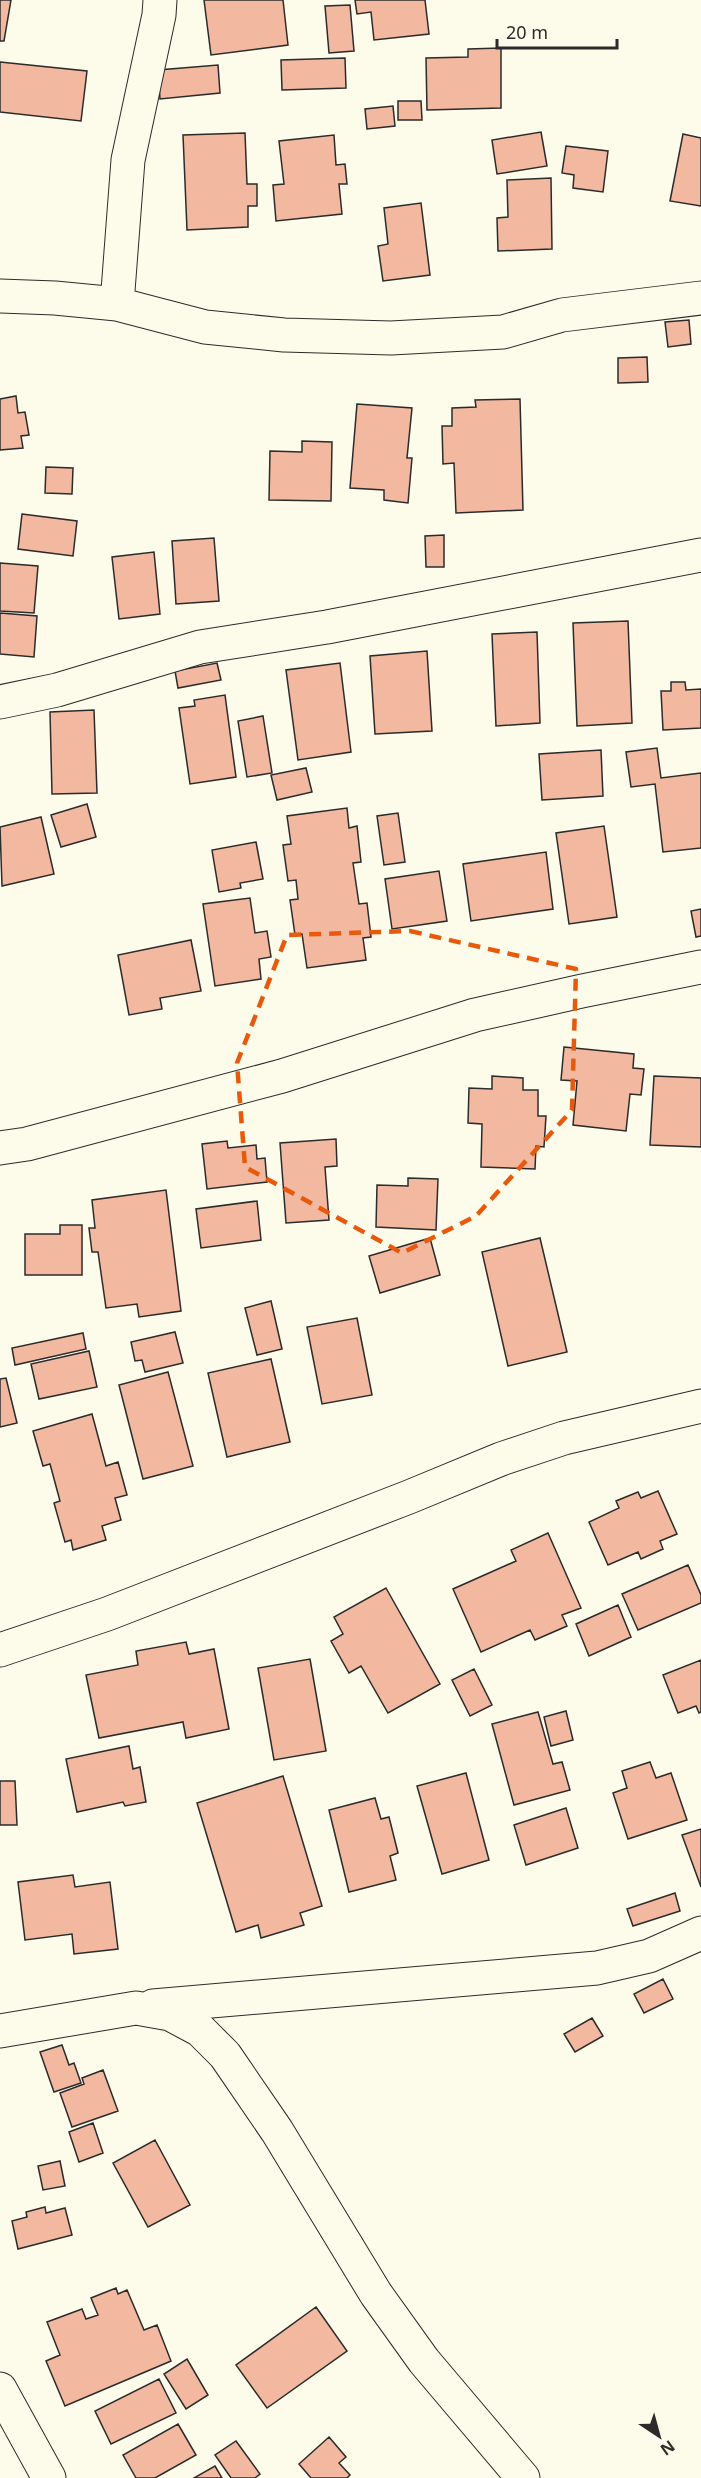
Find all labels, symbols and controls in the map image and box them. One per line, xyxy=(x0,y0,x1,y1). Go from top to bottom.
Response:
scale bar xyxy=(497,12,617,50)
text: 20 m xyxy=(506,20,548,44)
north arrow xyxy=(629,2406,689,2466)
text: N xyxy=(656,2435,680,2461)

